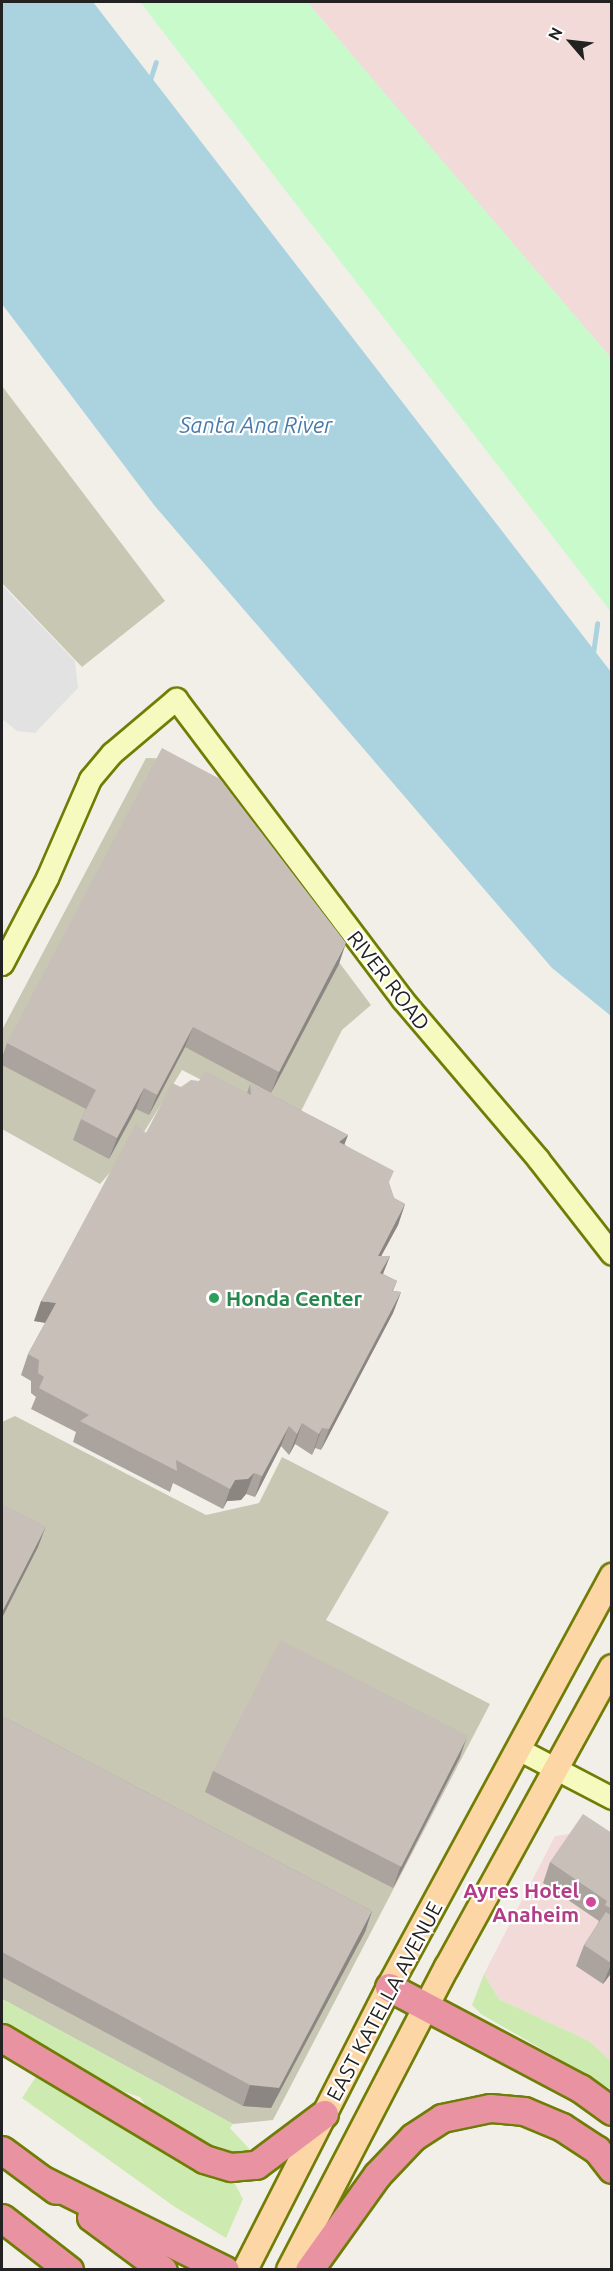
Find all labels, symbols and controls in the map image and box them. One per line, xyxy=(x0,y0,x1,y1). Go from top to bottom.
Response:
north arrow xyxy=(541,12,601,72)
text: N xyxy=(544,24,566,43)
water label: Santa Ana River xyxy=(179,412,333,438)
street label: RIVER ROAD xyxy=(342,925,436,1035)
place label: Honda Center xyxy=(226,1285,362,1311)
marker: Honda Center xyxy=(207,1291,221,1305)
place label: Ayres Hotel Anaheim xyxy=(463,1877,579,1927)
marker: Ayres Hotel Anaheim xyxy=(584,1895,598,1909)
street label: EAST KATELLA AVENUE xyxy=(321,1897,447,2105)

